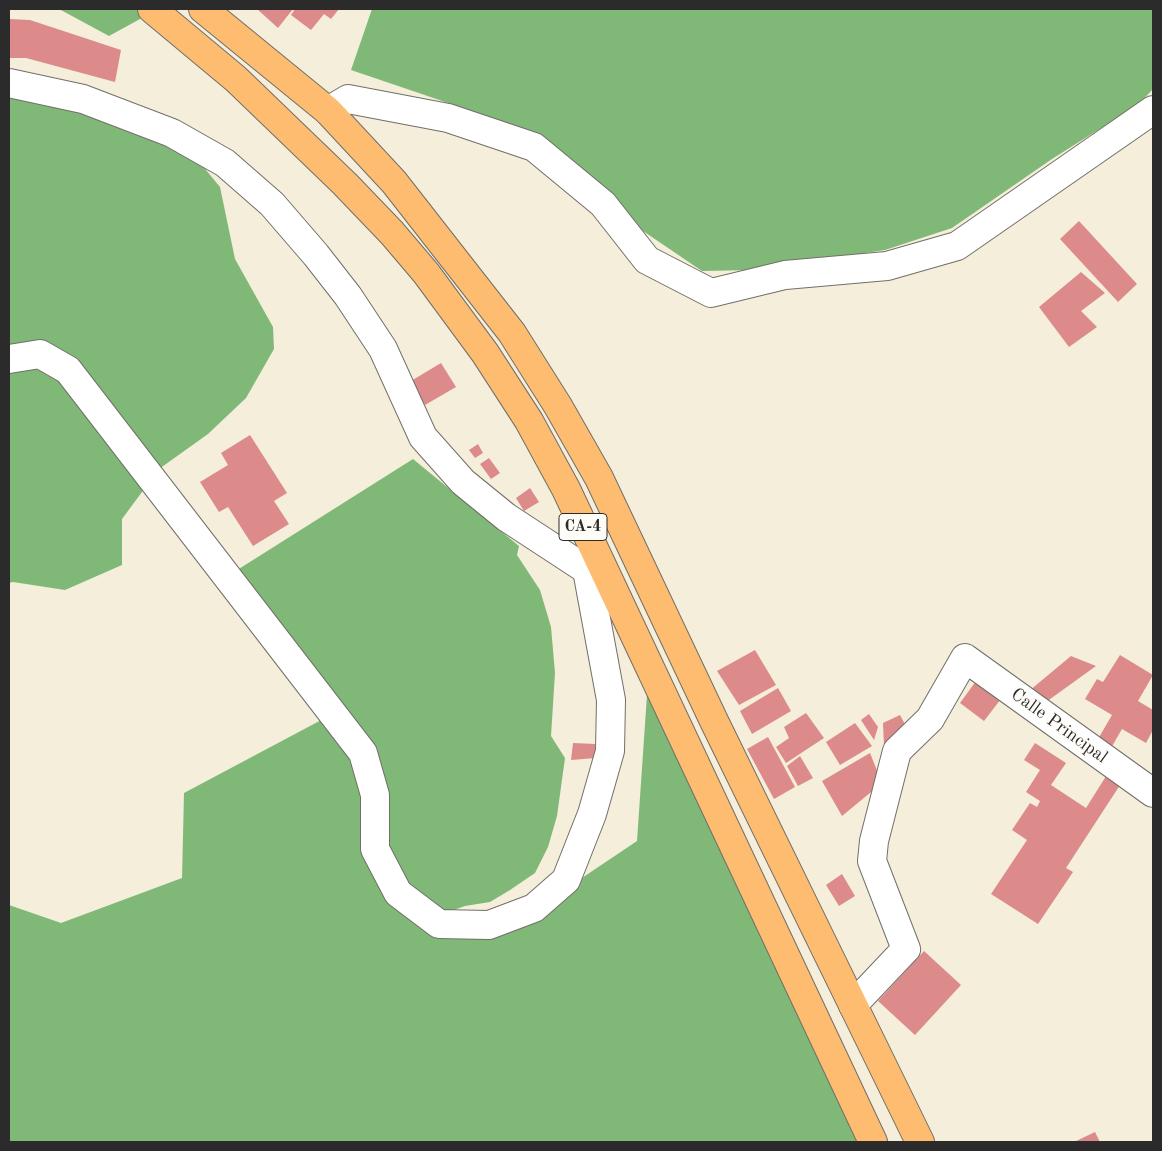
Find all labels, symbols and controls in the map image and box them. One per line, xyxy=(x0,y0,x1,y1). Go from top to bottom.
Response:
road number: CA-4 xyxy=(559,514,607,540)
street label: Calle Principal xyxy=(1007,684,1111,768)

